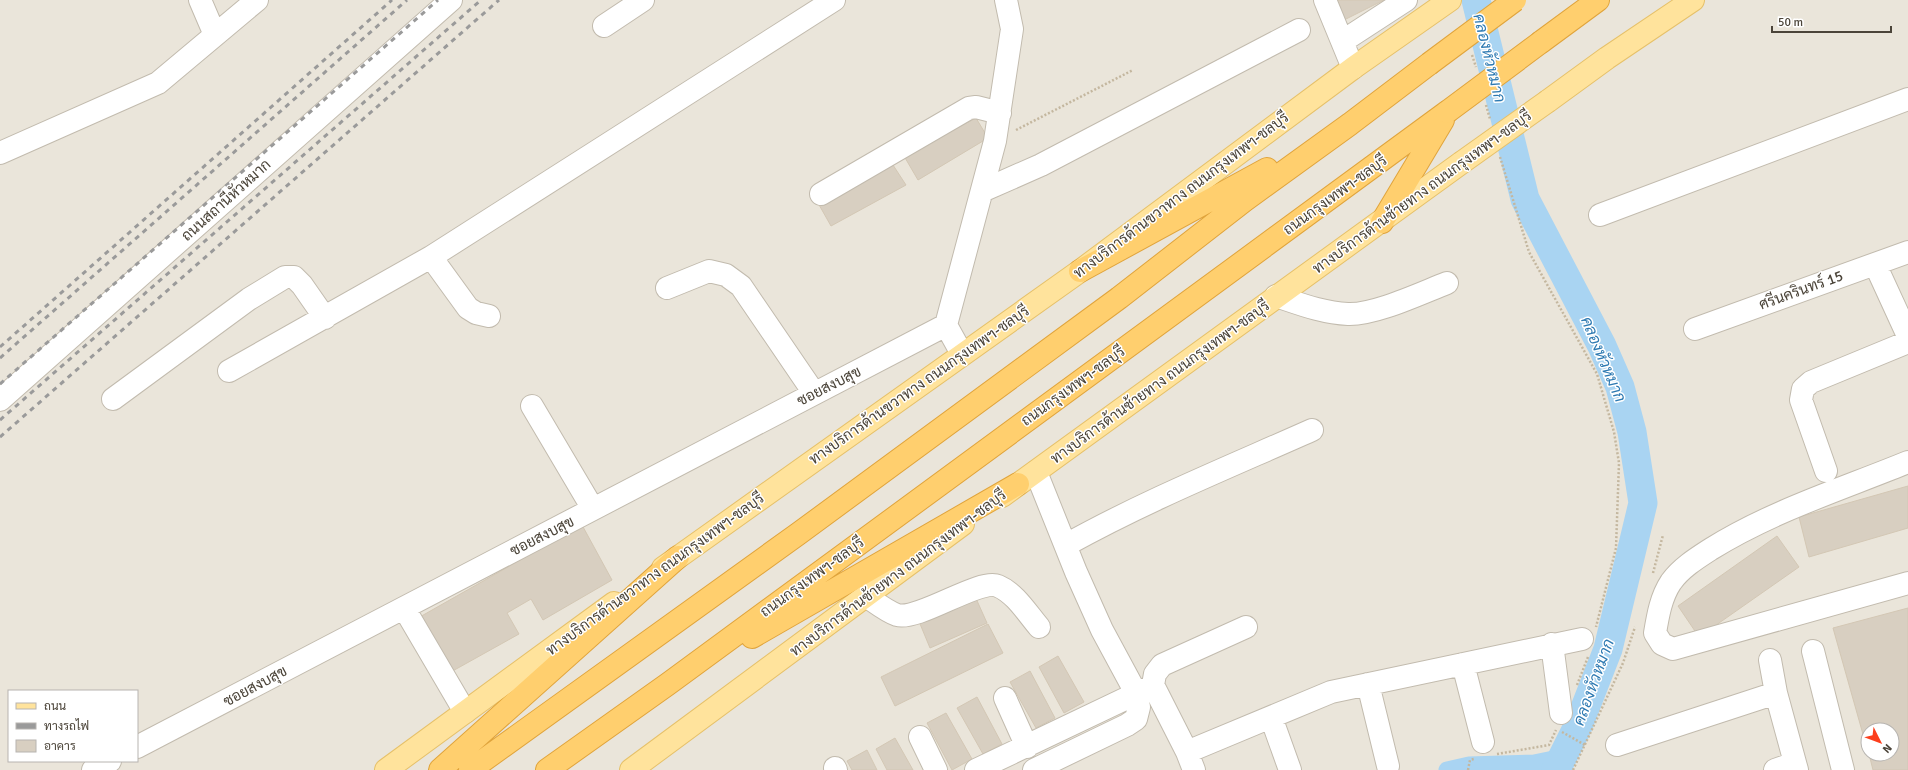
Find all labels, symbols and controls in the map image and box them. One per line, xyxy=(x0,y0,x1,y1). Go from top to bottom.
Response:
scale bar xyxy=(1772,8,1891,34)
water label: คลองหัวหมาก xyxy=(1468,11,1511,105)
text: 50 m xyxy=(1778,15,1803,30)
street label: ทางบริการด้านขวาทาง ถนนกรุงเทพฯ-ชลบุรี xyxy=(1069,107,1293,283)
street label: ทางบริการด้านซ้ายทาง ถนนกรุงเทพฯ-ชลบุรี xyxy=(1309,107,1535,277)
street label: ถนนกรุงเทพฯ-ชลบุรี xyxy=(1280,151,1390,239)
street label: ถนนสถานีหัวหมาก xyxy=(177,154,274,245)
street label: ศรีนครินทร์ 15 xyxy=(1756,265,1846,314)
street label: ทางบริการด้านซ้ายทาง ถนนกรุงเทพฯ-ชลบุรี xyxy=(1047,297,1273,467)
street label: ทางบริการด้านขวาทาง ถนนกรุงเทพฯ-ชลบุรี xyxy=(805,301,1034,470)
water label: คลองหัวหมาก xyxy=(1576,313,1631,405)
street label: ถนนกรุงเทพฯ-ชลบุรี xyxy=(1018,342,1128,430)
street label: ซอยสงบสุข xyxy=(794,362,865,412)
street label: ทางบริการด้านซ้ายทาง ถนนกรุงเทพฯ-ชลบุรี xyxy=(786,486,1010,660)
street label: ทางบริการด้านขวาทาง ถนนกรุงเทพฯ-ชลบุรี xyxy=(542,488,769,661)
street label: ซอยสงบสุข xyxy=(507,512,578,562)
street label: ถนนกรุงเทพฯ-ชลบุรี xyxy=(757,533,867,621)
water label: คลองหัวหมาก xyxy=(1568,636,1619,728)
street label: ซอยสงบสุข xyxy=(220,662,291,712)
legend xyxy=(8,690,138,762)
text: ถนน xyxy=(44,699,67,714)
text: ทางรถไฟ xyxy=(44,718,89,734)
north arrow xyxy=(1860,722,1900,762)
text: อาคาร xyxy=(44,739,76,754)
text: N xyxy=(1880,741,1894,756)

